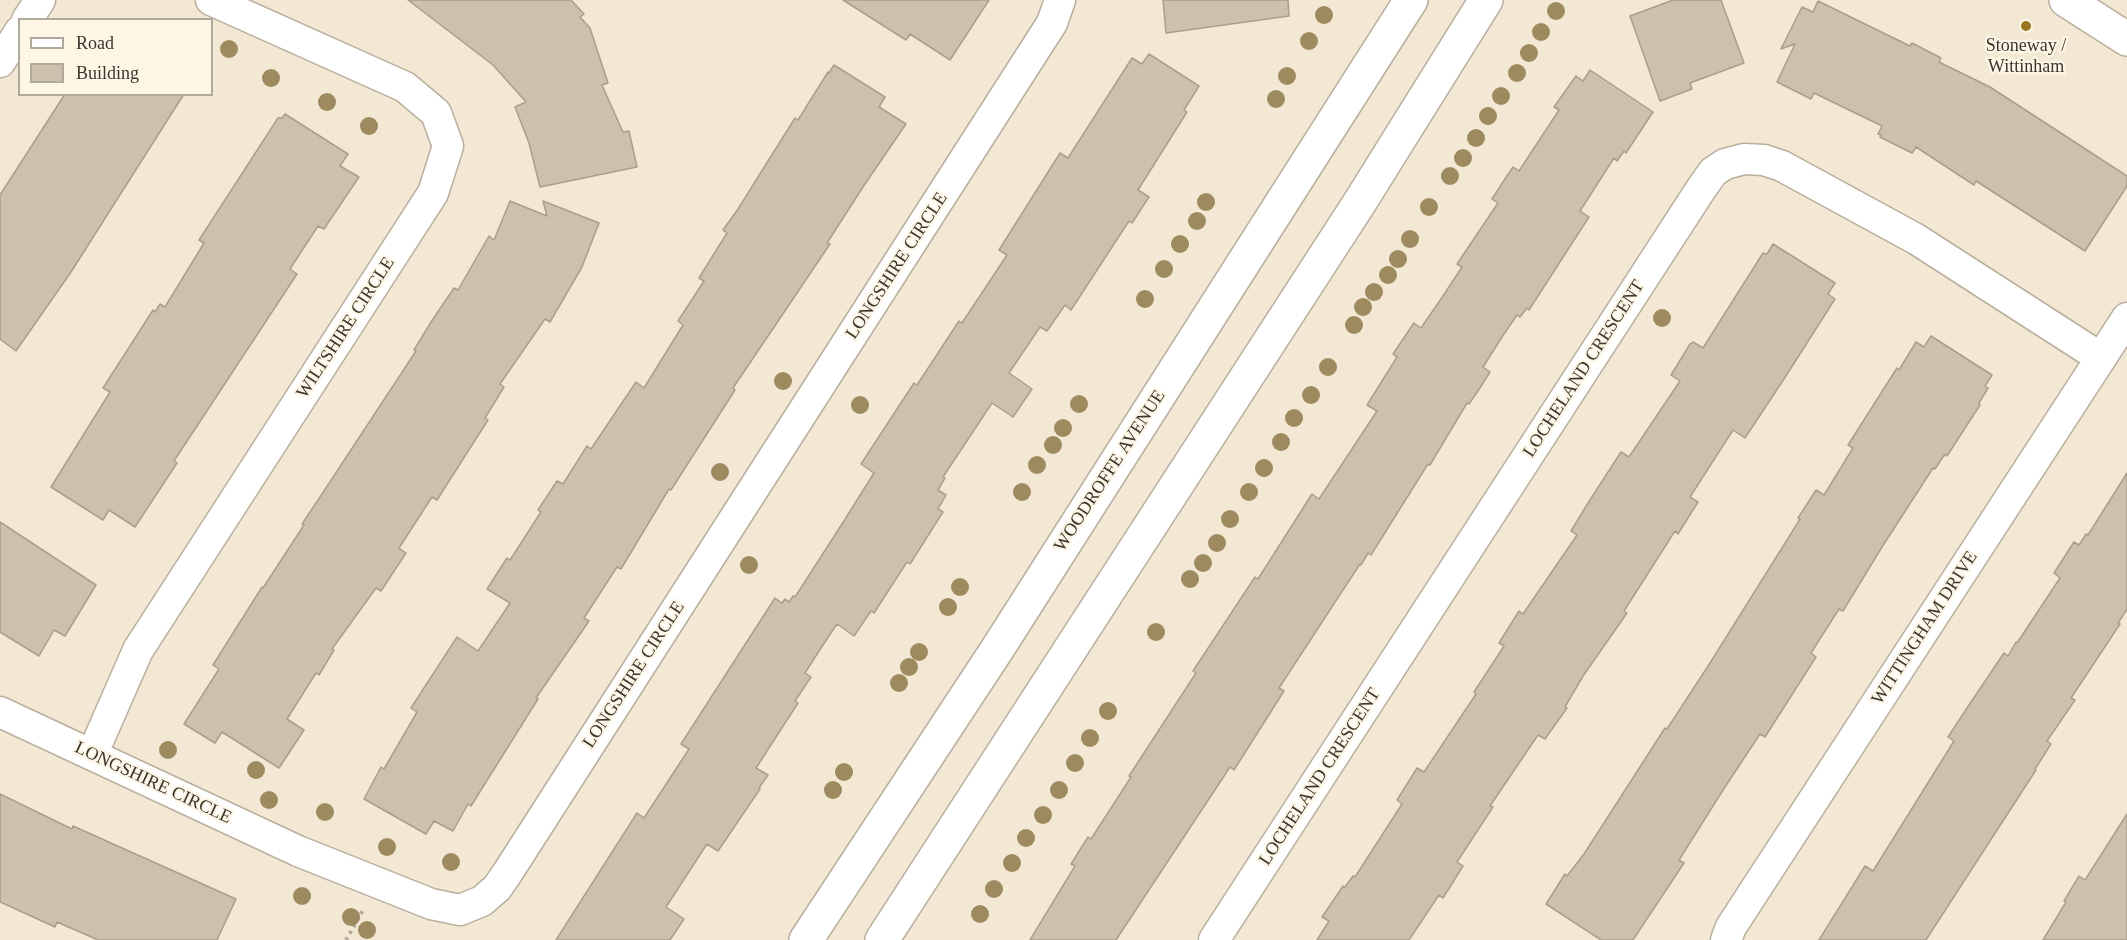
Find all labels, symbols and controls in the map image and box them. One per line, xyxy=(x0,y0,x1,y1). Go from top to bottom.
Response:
legend xyxy=(18,18,213,96)
marker: Stoneway / Wittinham xyxy=(2019,19,2033,33)
text: Road xyxy=(76,33,114,53)
place label: Stoneway / Wittinham xyxy=(1986,35,2066,78)
text: Building xyxy=(76,63,139,83)
street label: LONGSHIRE CIRCLE xyxy=(842,189,952,343)
street label: WILTSHIRE CIRCLE xyxy=(292,253,400,403)
street label: LOCHELAND CRESCENT xyxy=(1519,277,1649,461)
street label: WOODROFFE AVENUE xyxy=(1050,386,1170,556)
street label: WITTINGHAM DRIVE xyxy=(1867,547,1983,709)
street label: LONGSHIRE CIRCLE xyxy=(579,598,689,752)
street label: LOCHELAND CRESCENT xyxy=(1255,685,1385,869)
street label: LONGSHIRE CIRCLE xyxy=(71,737,235,829)

